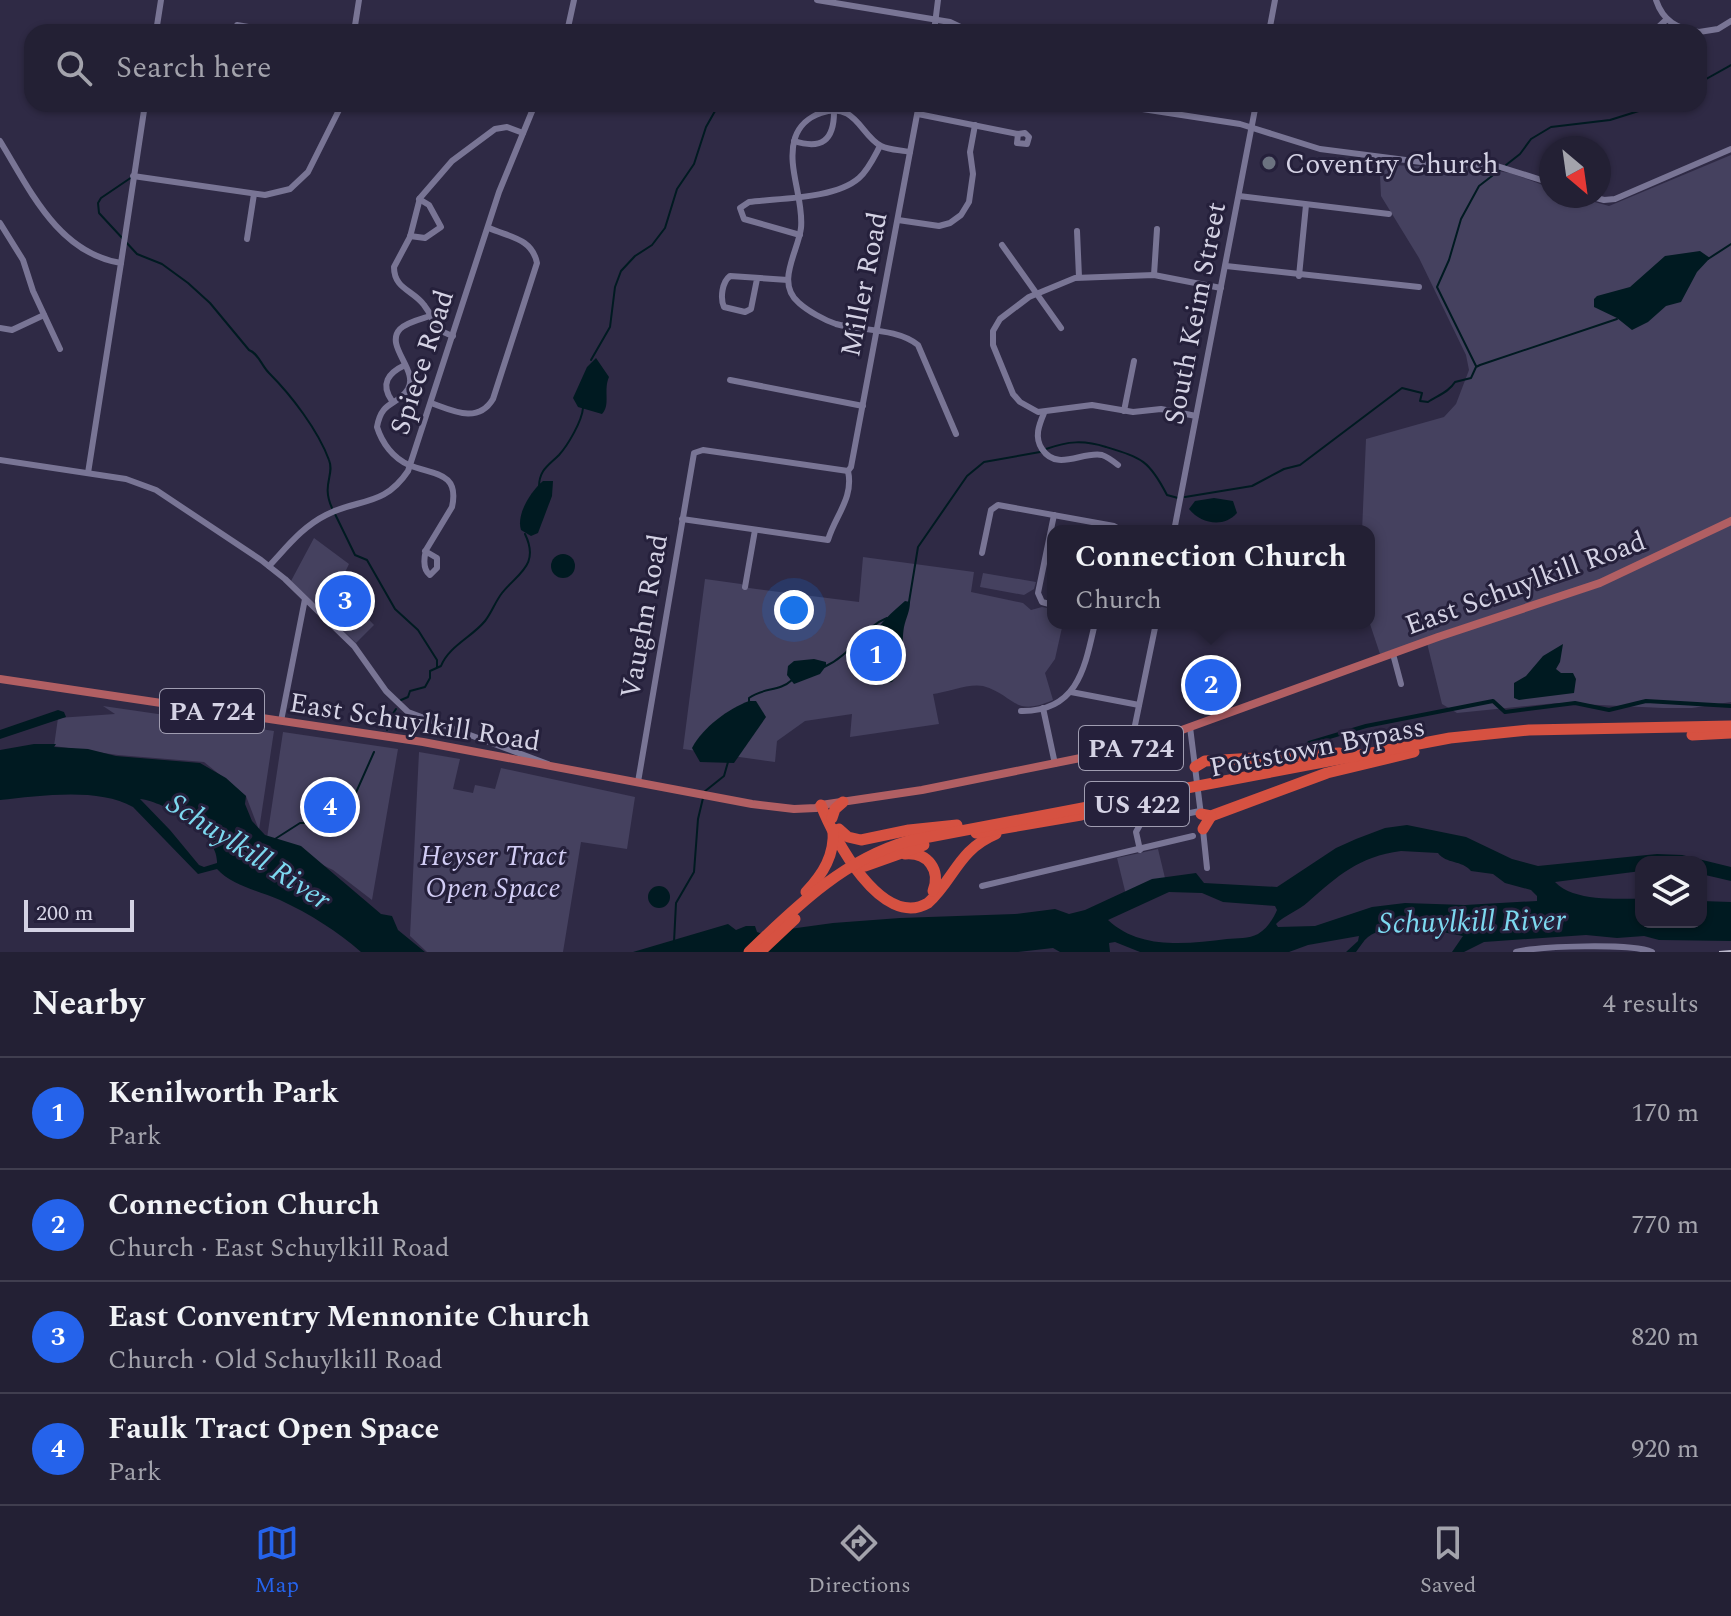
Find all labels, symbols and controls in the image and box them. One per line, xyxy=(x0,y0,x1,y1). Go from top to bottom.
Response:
search box xyxy=(24,24,1707,112)
text: Search here xyxy=(116,45,272,91)
icon: search xyxy=(52,46,96,90)
north arrow xyxy=(1539,136,1611,208)
place label: Coventry Church xyxy=(1285,143,1499,186)
marker: Coventry Church xyxy=(1260,154,1278,172)
street label: South Keim Street xyxy=(1153,198,1238,428)
street label: Miller Road xyxy=(829,208,900,360)
street label: Spiece Road xyxy=(379,284,466,441)
street label: East Schuylkill Road xyxy=(1399,520,1652,647)
popup xyxy=(1047,525,1375,629)
street label: Vaughn Road xyxy=(609,531,680,702)
text: Connection Church xyxy=(1075,534,1347,580)
pin: 3 xyxy=(319,571,371,631)
text: Church xyxy=(1075,580,1162,620)
your location xyxy=(774,590,814,630)
pin: 1 xyxy=(850,625,902,685)
pin: 2 xyxy=(1185,655,1237,715)
street label: East Schuylkill Road xyxy=(286,681,543,764)
road number: PA 724 xyxy=(160,689,264,733)
street label: Pottstown Bypass xyxy=(1206,705,1429,789)
road number: PA 724 xyxy=(1079,726,1183,770)
pin: 4 xyxy=(304,777,356,837)
water label: Schuylkill River xyxy=(157,781,340,923)
road number: US 422 xyxy=(1085,782,1189,826)
park label: Heyser Tract Open Space xyxy=(420,835,567,910)
map controls xyxy=(1635,856,1707,928)
button: layers xyxy=(1635,856,1707,928)
scale bar xyxy=(24,896,134,932)
text: 200 m xyxy=(36,897,93,930)
water label: Schuylkill River xyxy=(1378,897,1567,947)
text: Nearby xyxy=(32,978,145,1030)
text: 4 results xyxy=(1603,984,1699,1024)
text: Kenilworth Park xyxy=(108,1070,339,1116)
text: 1 xyxy=(51,1093,65,1133)
text: 170 m xyxy=(1631,1093,1699,1133)
text: Park xyxy=(108,1116,162,1156)
text: Connection Church xyxy=(108,1182,380,1228)
text: 2 xyxy=(51,1205,65,1245)
text: 770 m xyxy=(1631,1205,1699,1245)
text: Church · East Schuylkill Road xyxy=(108,1228,449,1268)
text: East Conventry Mennonite Church xyxy=(108,1294,590,1340)
text: 3 xyxy=(51,1317,65,1357)
text: 820 m xyxy=(1631,1317,1699,1357)
text: Church · Old Schuylkill Road xyxy=(108,1340,443,1380)
text: Faulk Tract Open Space xyxy=(108,1406,440,1452)
text: 4 xyxy=(51,1429,65,1469)
text: 920 m xyxy=(1631,1429,1699,1469)
text: Park xyxy=(108,1452,162,1492)
tab: Map xyxy=(255,1521,299,1602)
tab: Directions xyxy=(808,1521,911,1602)
tab: Saved xyxy=(1420,1521,1476,1602)

